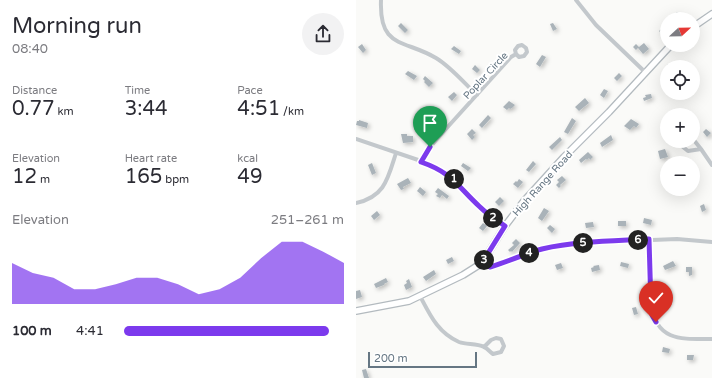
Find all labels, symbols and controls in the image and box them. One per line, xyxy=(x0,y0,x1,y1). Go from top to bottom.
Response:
north arrow xyxy=(660,12,700,52)
map controls xyxy=(660,12,700,196)
text: Morning run xyxy=(12,13,142,39)
button: share xyxy=(302,13,344,55)
text: 08:40 xyxy=(12,41,48,57)
street label: Poplar Circle xyxy=(461,49,511,102)
button: locate xyxy=(660,60,700,100)
text: Distance xyxy=(12,84,57,97)
text: Time xyxy=(125,84,150,97)
text: Pace xyxy=(237,84,263,97)
text: 0.77 xyxy=(12,97,55,121)
text: 3:44 xyxy=(125,97,168,121)
text: 4:51 xyxy=(237,97,280,121)
text: km xyxy=(55,105,74,118)
text: /km xyxy=(280,105,304,118)
pin xyxy=(413,106,447,147)
button: + xyxy=(660,108,700,148)
icon: arrive xyxy=(419,112,441,134)
street label: High Range Road xyxy=(510,149,575,219)
text: Elevation xyxy=(12,152,60,165)
text: Heart rate xyxy=(125,152,177,165)
text: kcal xyxy=(237,152,258,165)
button: − xyxy=(660,156,700,196)
text: 12 xyxy=(12,165,37,189)
text: 165 xyxy=(125,165,162,189)
text: 49 xyxy=(237,165,262,189)
pin: 1 xyxy=(444,169,464,189)
text: 1 xyxy=(451,172,457,185)
text: m xyxy=(37,173,50,186)
text: bpm xyxy=(162,173,189,186)
pin: 2 xyxy=(483,208,503,228)
text: 2 xyxy=(490,211,496,224)
text: Elevation xyxy=(12,212,69,228)
text: 251–261 m xyxy=(271,212,344,228)
pin: 6 xyxy=(628,230,648,250)
pin: 5 xyxy=(573,233,593,253)
text: 6 xyxy=(635,233,641,246)
text: 5 xyxy=(580,236,586,249)
pin: 4 xyxy=(519,243,539,263)
text: 4 xyxy=(526,246,532,259)
pin: 3 xyxy=(474,250,494,270)
text: 3 xyxy=(481,253,487,266)
pin xyxy=(639,281,673,322)
icon: check xyxy=(645,287,667,309)
text: 100 m xyxy=(12,323,52,339)
text: 4:41 xyxy=(76,323,104,339)
scale bar xyxy=(368,350,477,369)
text: 200 m xyxy=(374,352,408,365)

